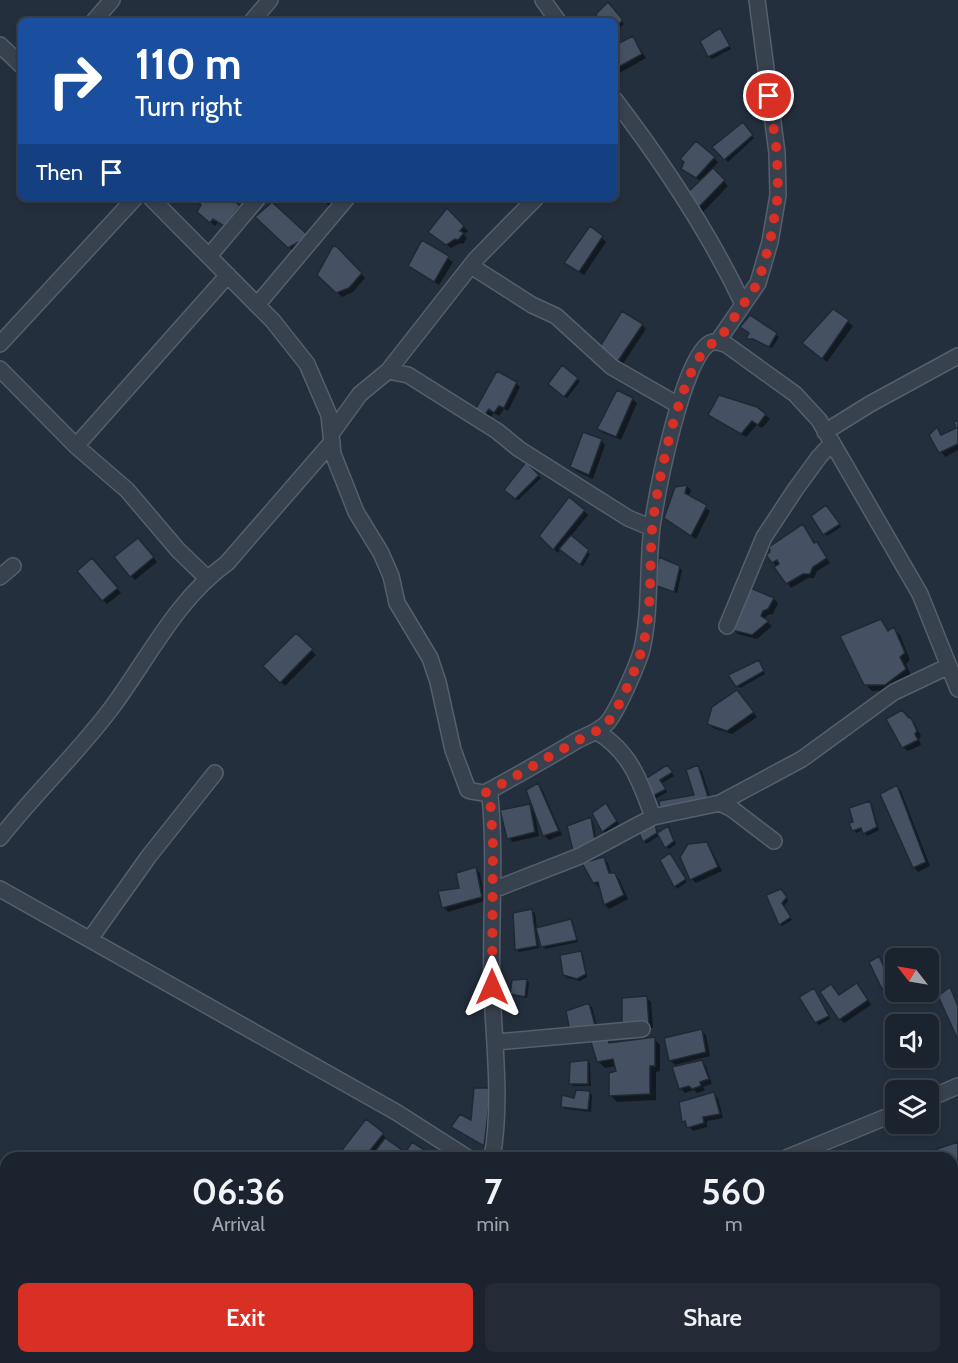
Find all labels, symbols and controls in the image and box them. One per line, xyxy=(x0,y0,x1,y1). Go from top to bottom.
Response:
text: 110 m xyxy=(135,38,242,90)
icon: right xyxy=(36,42,114,120)
pin xyxy=(743,70,794,121)
icon: arrive xyxy=(752,79,785,112)
text: Turn right xyxy=(135,90,242,123)
icon: arrive xyxy=(95,156,128,189)
text: Then xyxy=(36,159,83,186)
north arrow xyxy=(885,948,939,1002)
map controls xyxy=(885,948,939,1134)
position arrow xyxy=(460,955,524,1019)
button: sound xyxy=(885,1014,939,1068)
button: layers xyxy=(885,1080,939,1134)
text: 06:36 xyxy=(192,1169,285,1213)
text: 7 xyxy=(484,1169,502,1213)
text: 560 xyxy=(701,1169,766,1213)
text: Arrival xyxy=(212,1212,265,1236)
text: min xyxy=(477,1212,510,1236)
text: m xyxy=(725,1212,743,1236)
button: Exit xyxy=(18,1283,473,1352)
button: Share xyxy=(485,1283,940,1352)

